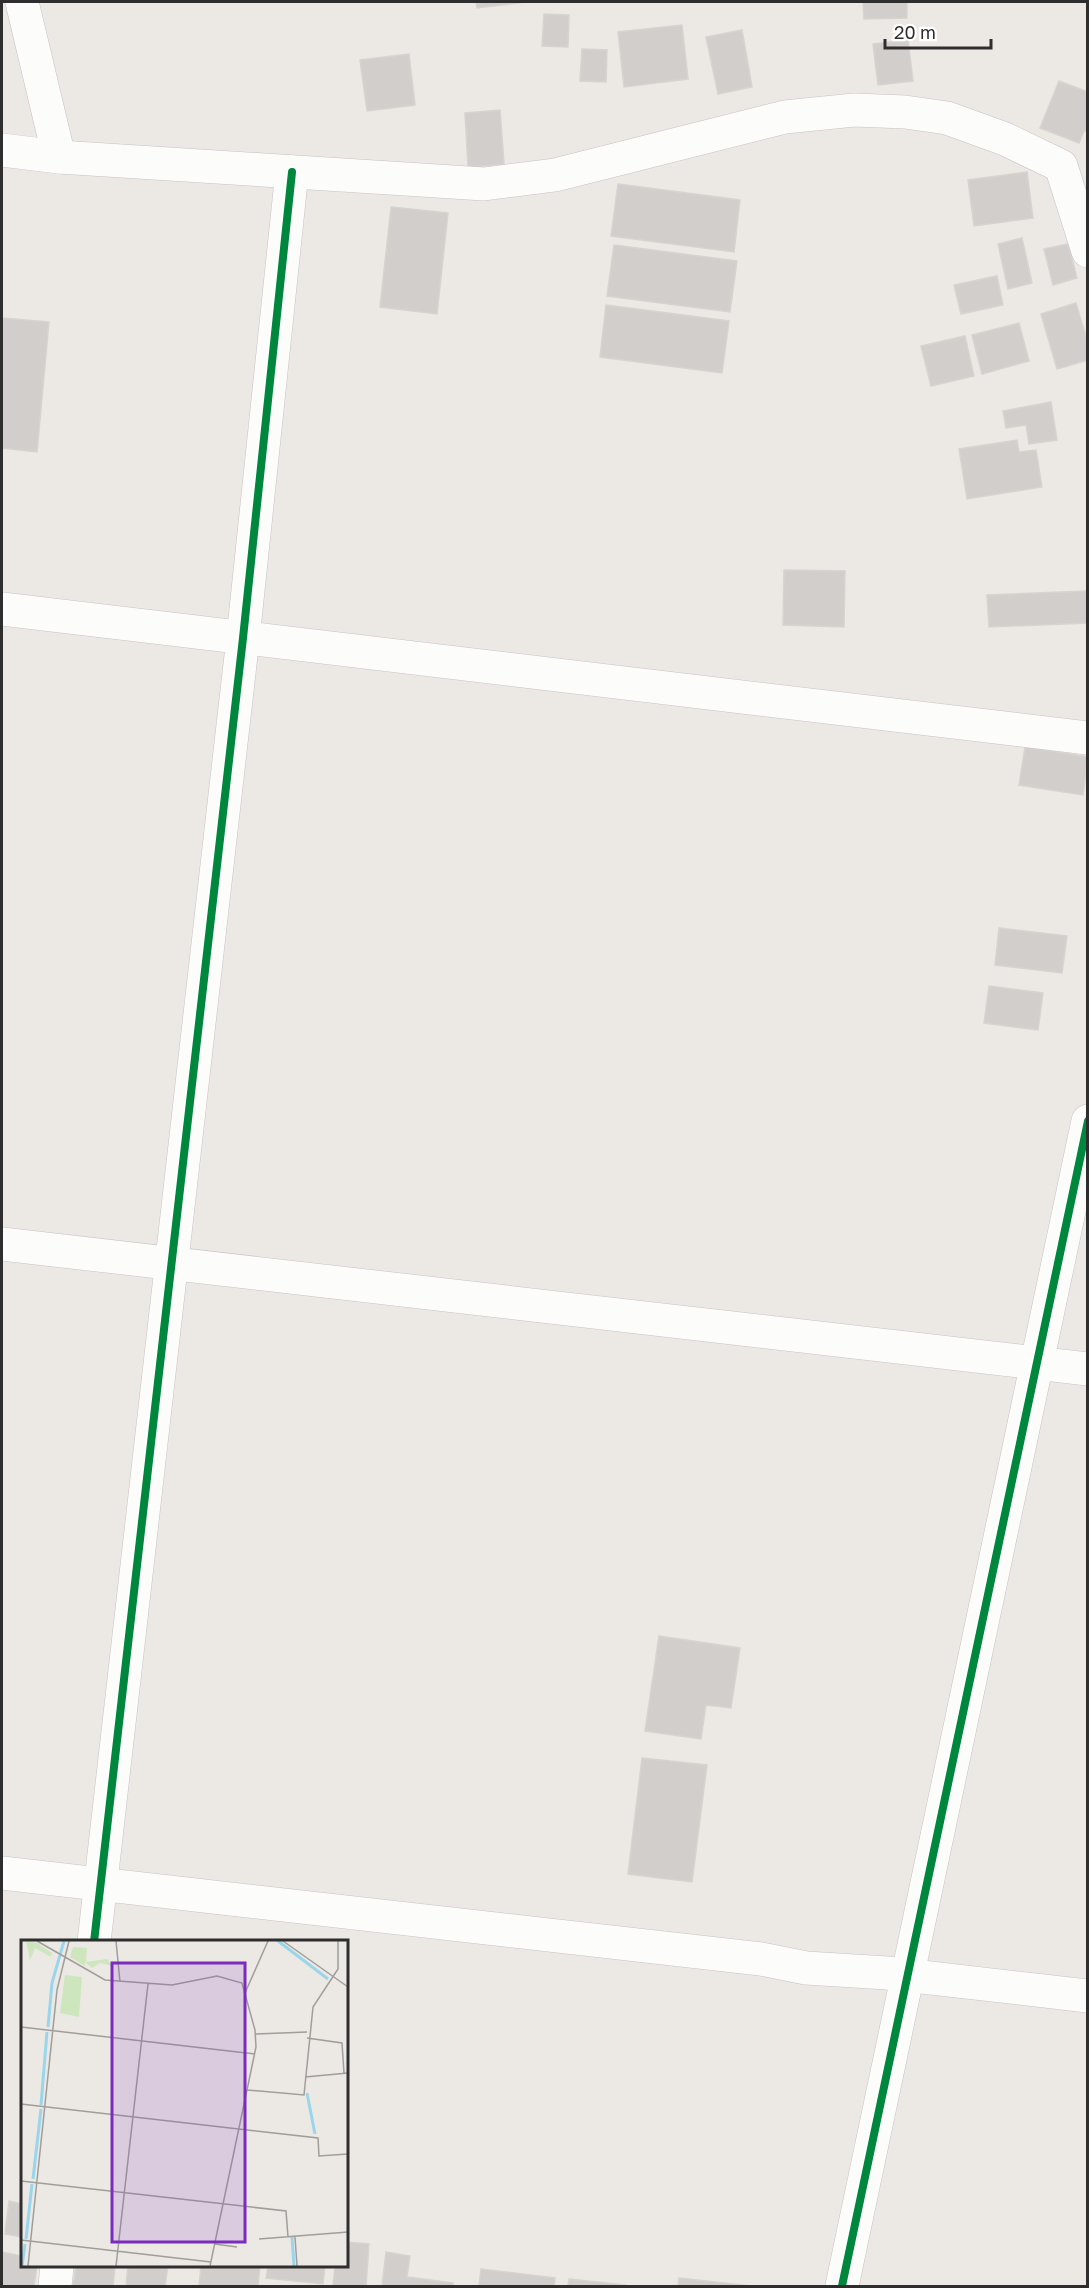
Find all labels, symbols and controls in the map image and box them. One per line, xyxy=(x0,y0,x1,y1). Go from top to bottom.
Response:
scale bar xyxy=(885,12,992,50)
text: 20 m xyxy=(894,21,936,43)
inset map xyxy=(21,1940,348,2267)

